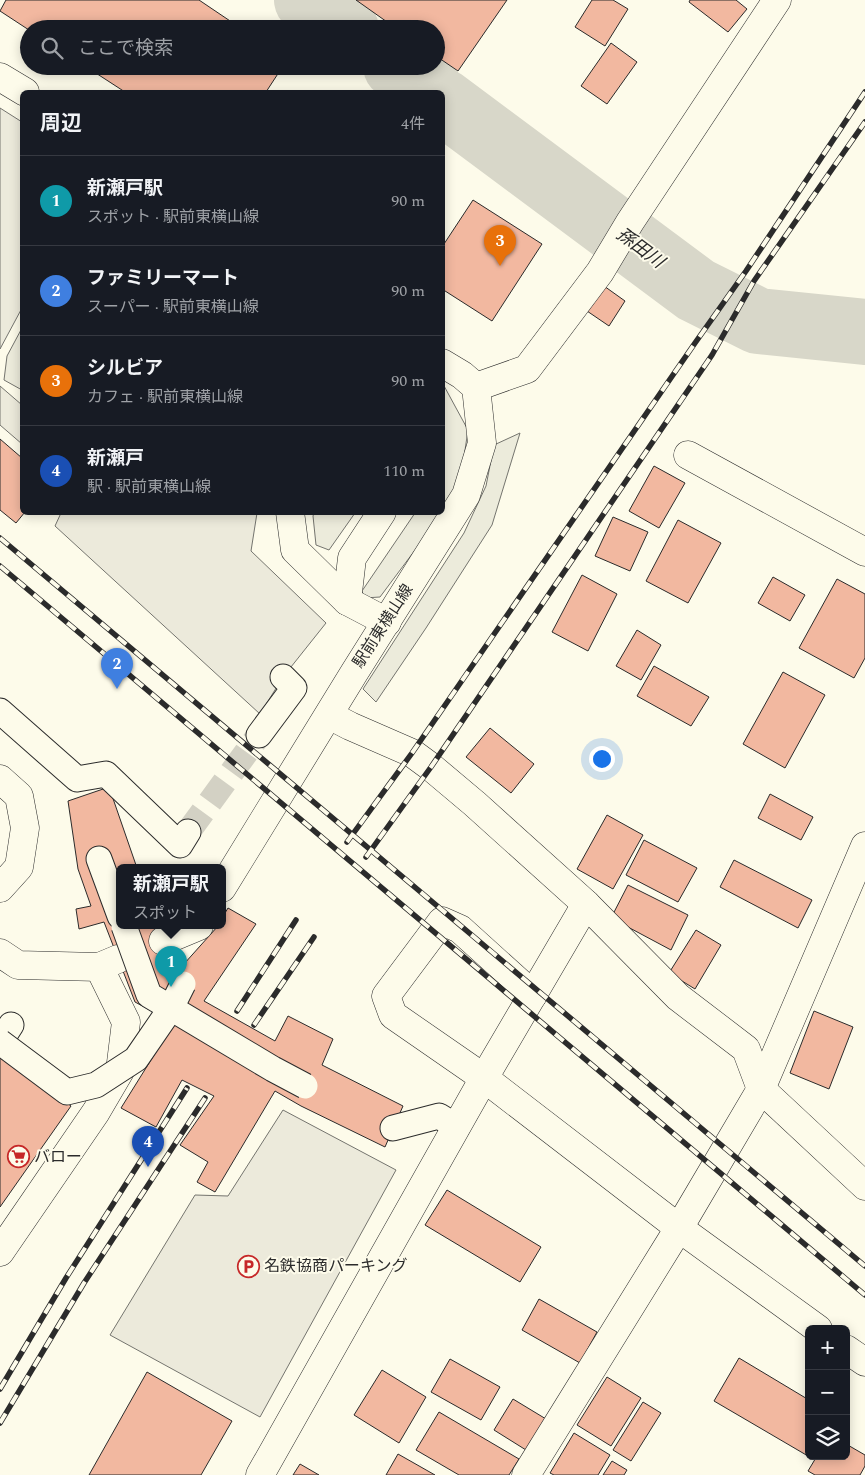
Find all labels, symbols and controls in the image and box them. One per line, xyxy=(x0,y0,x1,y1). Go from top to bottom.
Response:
search box xyxy=(20,20,445,75)
icon: search xyxy=(38,34,66,62)
text: ここで検索 xyxy=(78,34,173,63)
text: 周辺 xyxy=(40,108,82,140)
text: 4件 xyxy=(401,112,425,136)
text: 新瀬戸駅 xyxy=(87,174,163,203)
text: 1 xyxy=(52,189,60,213)
text: 90 m xyxy=(391,189,425,213)
text: スポット · 駅前東横山線 xyxy=(87,205,259,229)
water label: 孫田川 xyxy=(610,221,671,276)
pin: 3 xyxy=(484,225,516,266)
text: ファミリーマート xyxy=(87,264,239,293)
text: 2 xyxy=(52,279,60,303)
text: 90 m xyxy=(391,279,425,303)
text: スーパー · 駅前東横山線 xyxy=(87,295,259,319)
text: シルビア xyxy=(87,354,163,383)
text: 3 xyxy=(52,369,60,393)
text: 90 m xyxy=(391,369,425,393)
text: カフェ · 駅前東横山線 xyxy=(87,385,243,409)
text: 新瀬戸 xyxy=(87,444,144,473)
text: 4 xyxy=(52,459,60,483)
text: 110 m xyxy=(383,459,425,483)
text: 駅 · 駅前東横山線 xyxy=(87,475,211,499)
street label: 駅前東横山線 xyxy=(347,579,419,673)
pin: 2 xyxy=(101,648,133,689)
your location xyxy=(589,746,615,772)
popup xyxy=(116,864,226,929)
text: 新瀬戸駅 xyxy=(133,870,209,899)
text: スポット xyxy=(133,901,197,925)
pin: 1 xyxy=(155,946,187,987)
pin: 4 xyxy=(132,1126,164,1167)
supermarket icon: バロー xyxy=(6,1145,30,1169)
place label: バロー xyxy=(34,1145,82,1169)
parking icon: 名鉄協商パーキング xyxy=(236,1254,260,1278)
place label: 名鉄協商パーキング xyxy=(264,1254,408,1278)
map controls xyxy=(805,1325,850,1460)
button: + xyxy=(805,1325,850,1370)
button: − xyxy=(805,1370,850,1415)
button: layers xyxy=(805,1415,850,1460)

